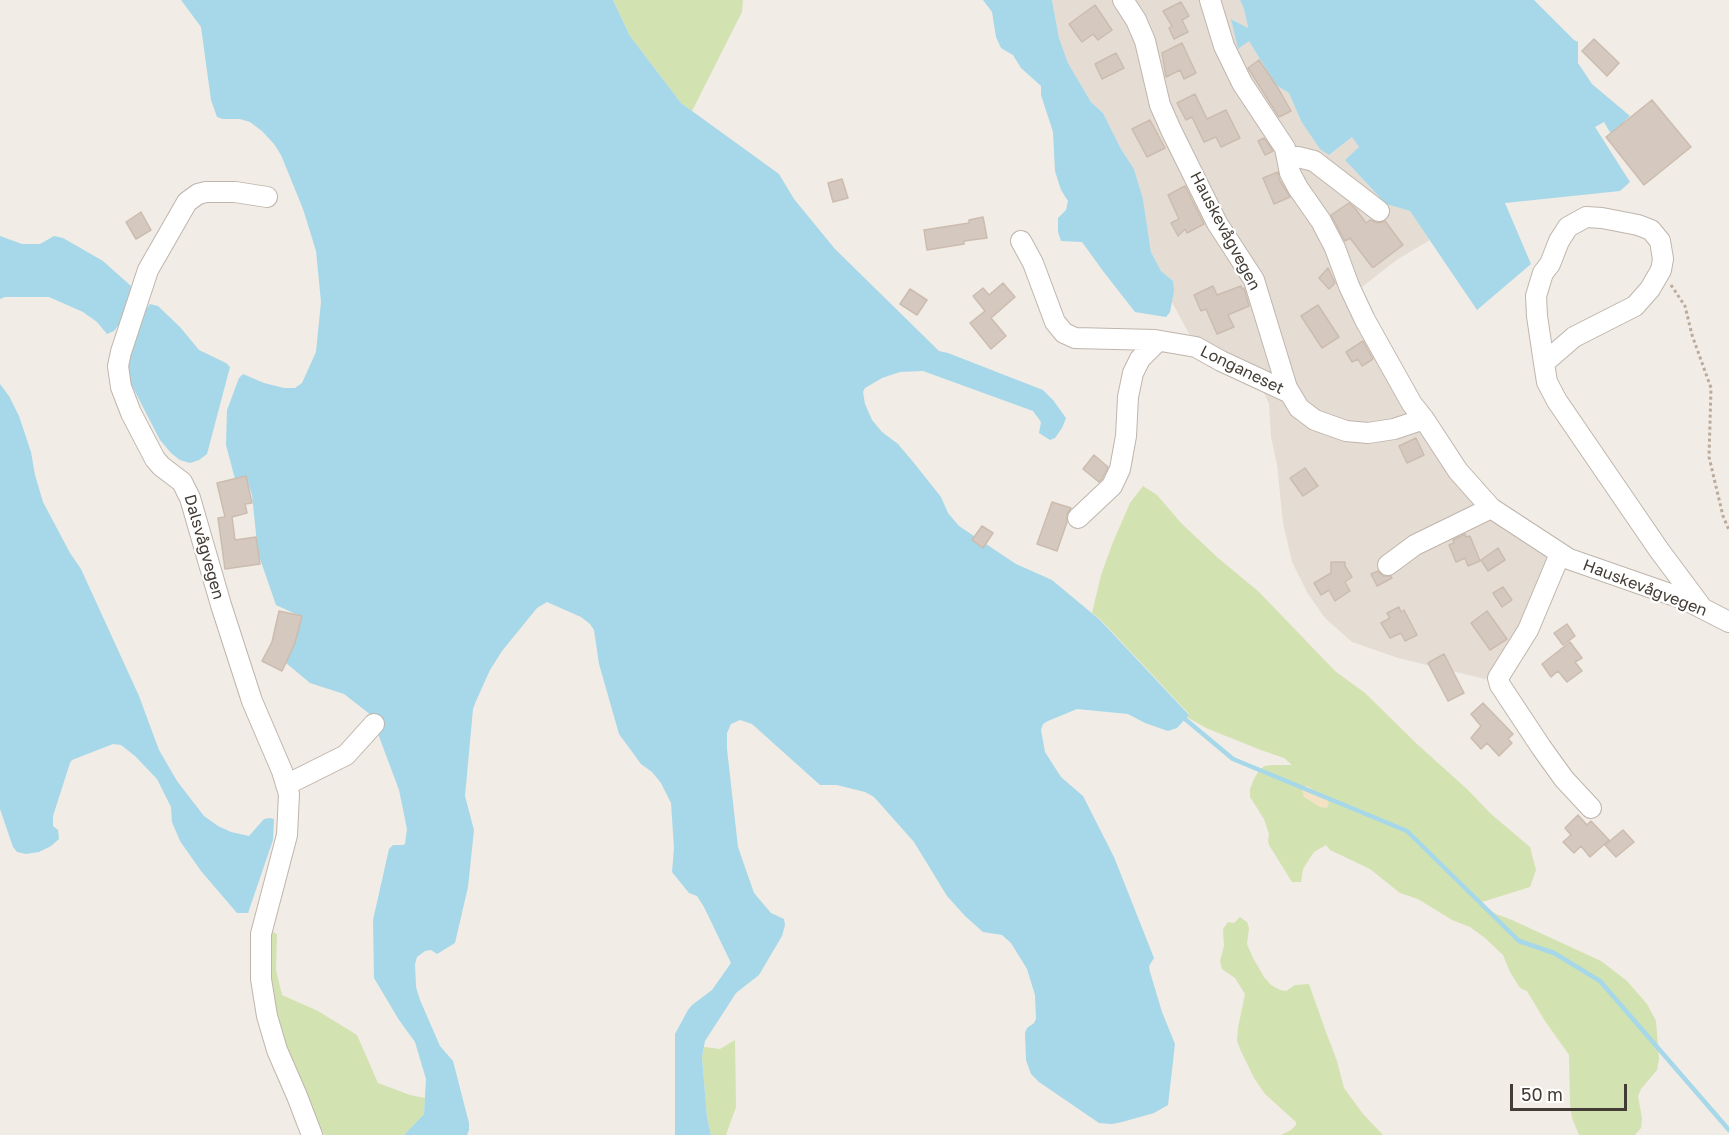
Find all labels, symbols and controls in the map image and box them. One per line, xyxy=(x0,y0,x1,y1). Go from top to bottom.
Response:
street label: Hauskevågvegen xyxy=(1186,168,1264,294)
street label: Longaneset xyxy=(1197,342,1287,398)
street label: Dalsvågvegen xyxy=(180,492,228,602)
street label: Hauskevågvegen xyxy=(1580,555,1710,621)
scale bar xyxy=(1513,1072,1630,1110)
text: 50 m xyxy=(1521,1083,1563,1105)

